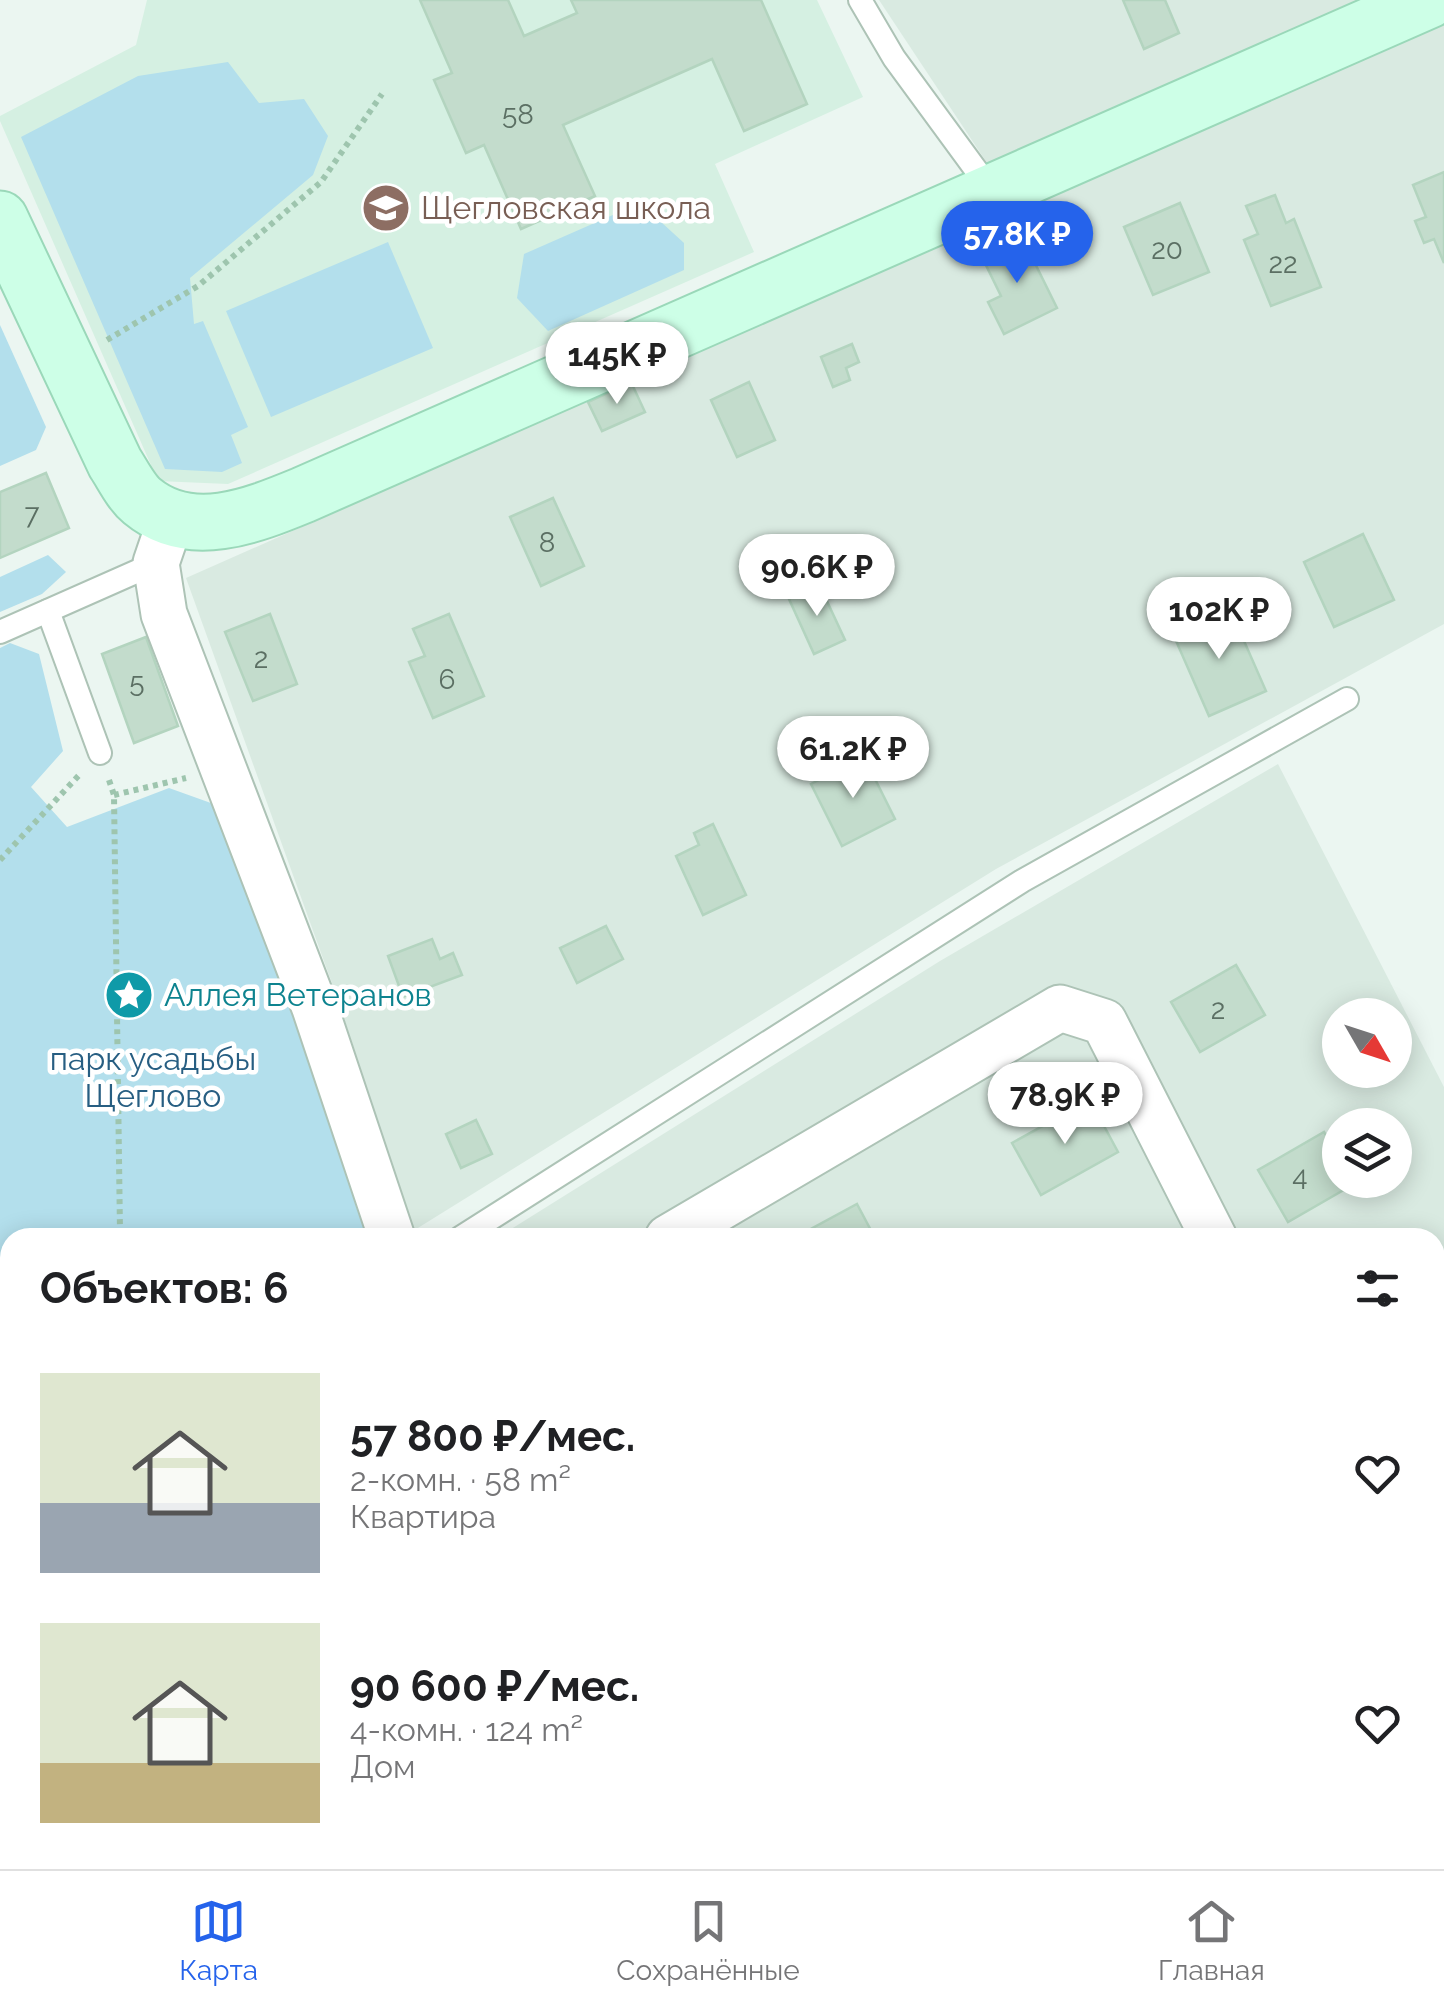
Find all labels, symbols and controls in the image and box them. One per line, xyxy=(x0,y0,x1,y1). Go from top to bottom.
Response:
house number: 58 xyxy=(502,98,534,131)
school or university icon: Щегловская школа xyxy=(360,182,412,234)
place label: Щегловская школа xyxy=(421,189,711,226)
pin: 57.8K ₽ xyxy=(925,201,1109,286)
text: 57.8K ₽ xyxy=(963,215,1071,252)
house number: 20 xyxy=(1151,233,1183,266)
house number: 22 xyxy=(1268,247,1298,280)
pin: 145K ₽ xyxy=(536,322,698,407)
text: 145K ₽ xyxy=(567,336,667,373)
house number: 7 xyxy=(25,498,40,531)
house number: 8 xyxy=(539,526,555,559)
pin: 90.6K ₽ xyxy=(725,534,909,619)
text: 90.6K ₽ xyxy=(761,548,873,585)
pin: 102K ₽ xyxy=(1138,577,1300,662)
text: 102K ₽ xyxy=(1169,591,1269,628)
house number: 2 xyxy=(254,642,268,675)
house number: 6 xyxy=(439,663,455,696)
house number: 5 xyxy=(129,666,145,699)
pin: 61.2K ₽ xyxy=(761,716,945,801)
text: 61.2K ₽ xyxy=(799,730,907,767)
place icon: Аллея Ветеранов xyxy=(103,969,155,1021)
place label: Аллея Ветеранов xyxy=(164,976,432,1013)
house number: 2 xyxy=(1211,993,1225,1026)
north arrow xyxy=(1322,998,1412,1088)
map controls xyxy=(1322,998,1412,1198)
park label: парк усадьбы Щеглово xyxy=(50,1040,256,1114)
pin: 78.9K ₽ xyxy=(973,1062,1157,1147)
text: 78.9K ₽ xyxy=(1010,1076,1120,1113)
button: layers xyxy=(1322,1108,1412,1198)
house number: 4 xyxy=(1292,1159,1308,1192)
icon: filters xyxy=(1350,1261,1405,1316)
text: Объектов: 6 xyxy=(40,1264,288,1313)
text: 57 800 ₽/мес. xyxy=(350,1412,635,1461)
icon: home xyxy=(120,1413,240,1533)
icon: heart xyxy=(1350,1446,1405,1501)
text: 2-комн. · 58 m² xyxy=(350,1461,571,1498)
text: Квартира xyxy=(350,1498,496,1535)
text: 90 600 ₽/мес. xyxy=(350,1662,639,1711)
icon: home xyxy=(120,1663,240,1783)
icon: heart xyxy=(1350,1696,1405,1751)
text: 4-комн. · 124 m² xyxy=(350,1711,583,1748)
text: Дом xyxy=(350,1748,415,1785)
tab: Карта xyxy=(179,1894,258,1987)
tab: Сохранённые xyxy=(616,1894,800,1987)
tab: Главная xyxy=(1158,1894,1265,1987)

